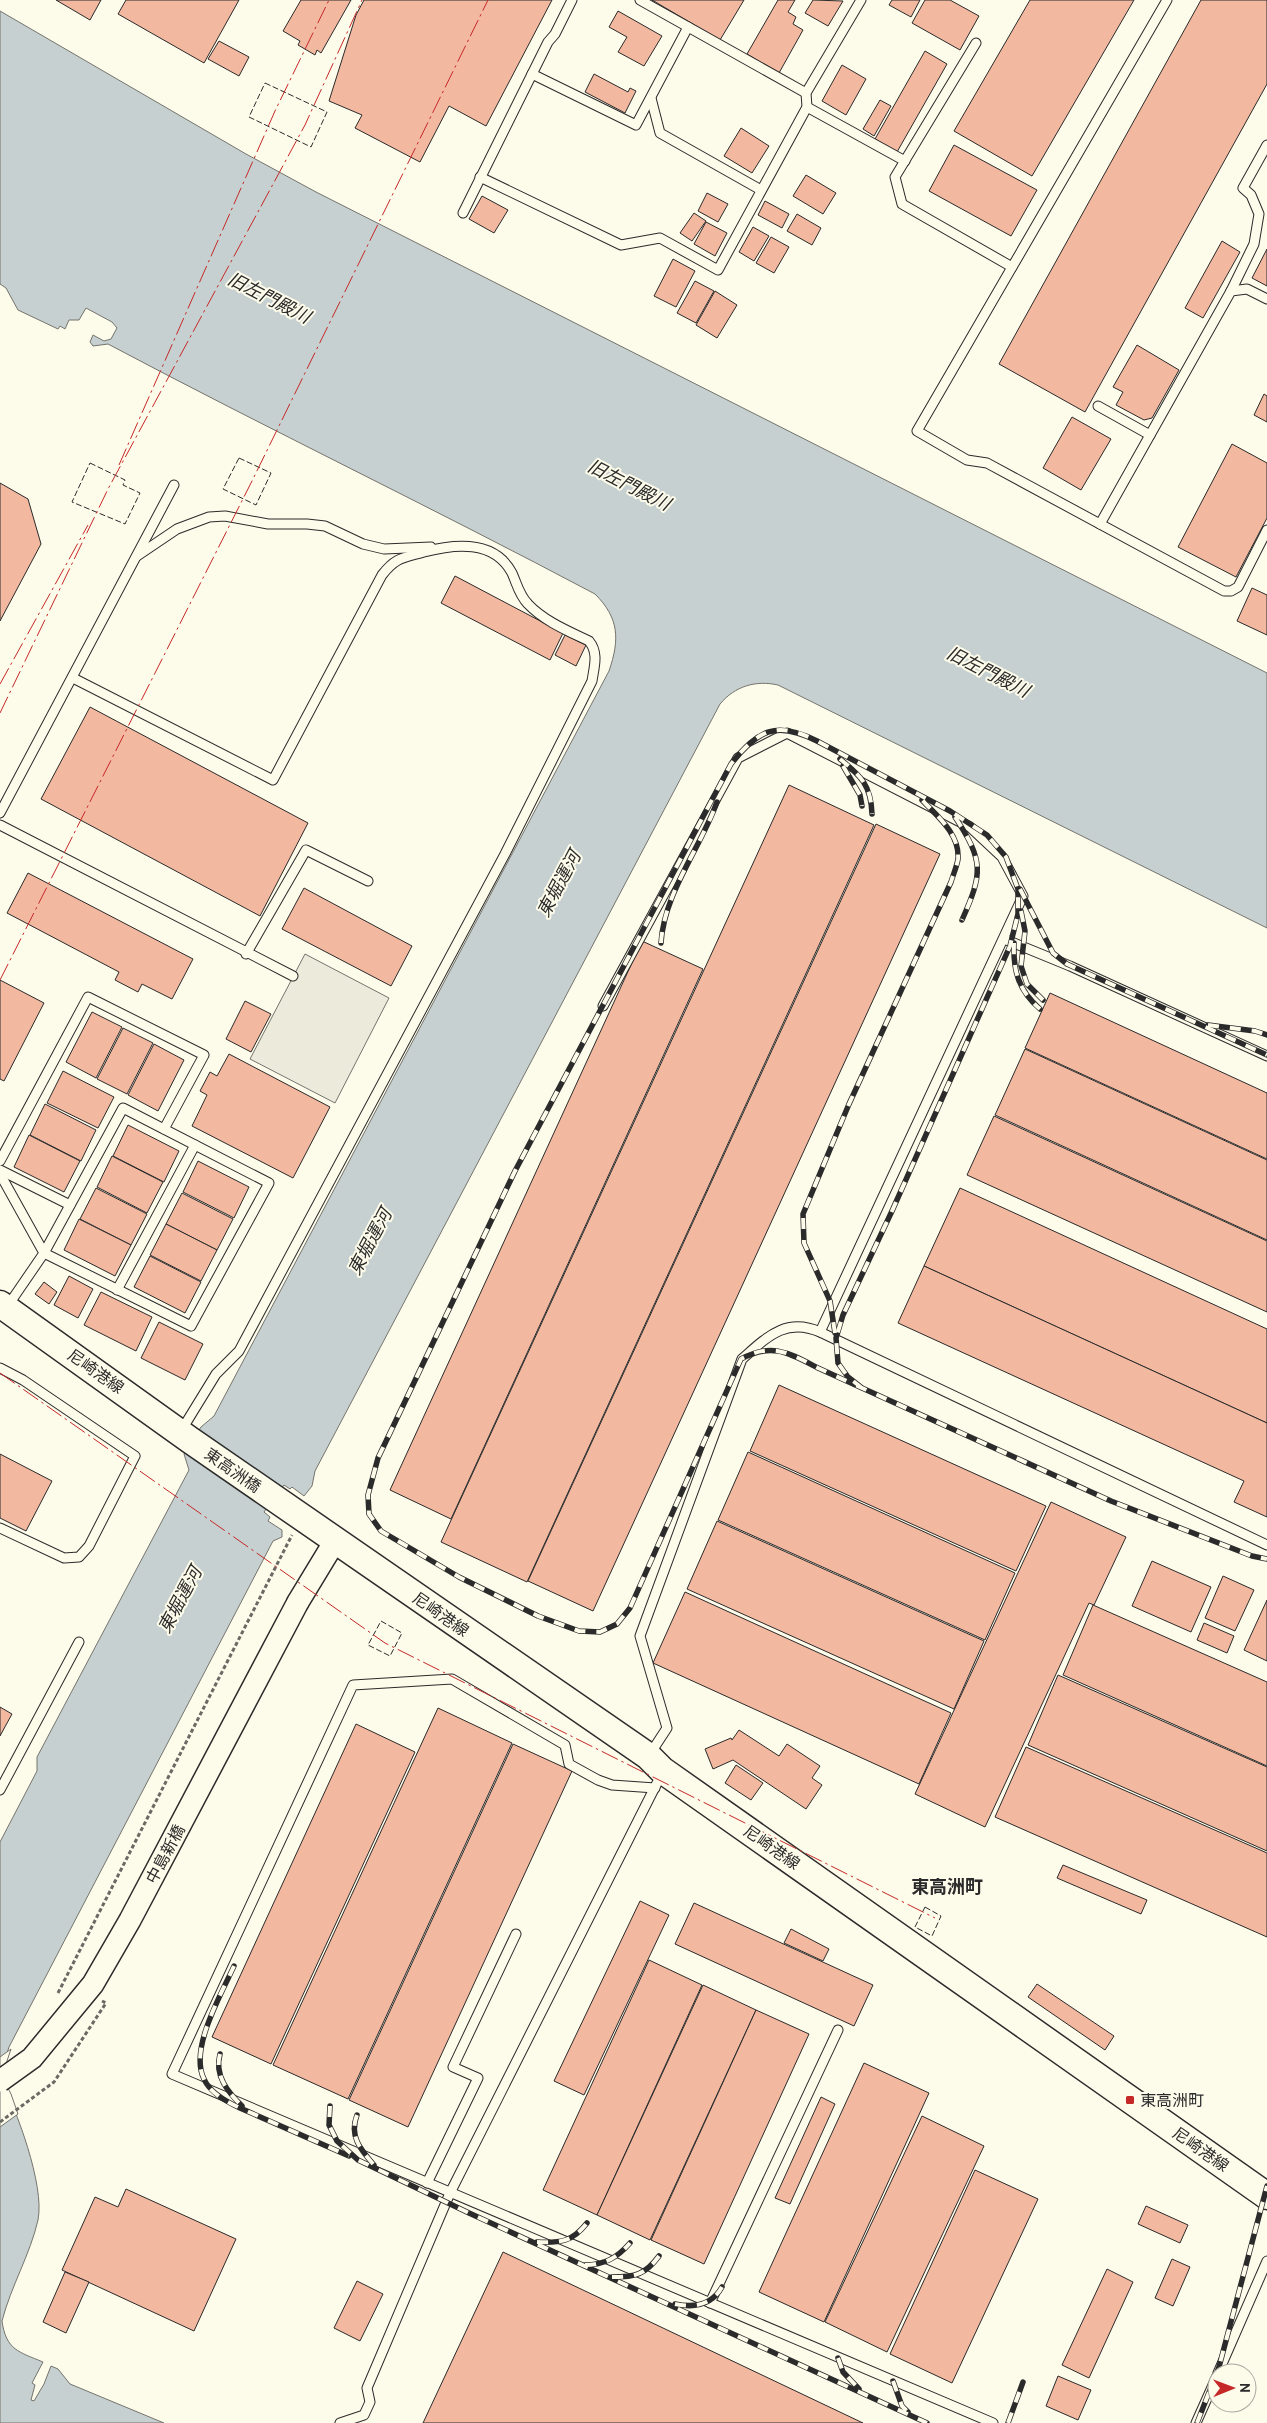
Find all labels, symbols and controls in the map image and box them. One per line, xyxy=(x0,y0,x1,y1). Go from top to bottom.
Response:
water label: 旧左門殿川 xyxy=(224,268,316,329)
water label: 旧左門殿川 xyxy=(584,455,676,516)
water label: 旧左門殿川 xyxy=(943,642,1035,703)
water label: 東堀運河 xyxy=(532,844,587,921)
water label: 東堀運河 xyxy=(343,1202,398,1279)
street label: 尼崎港線 xyxy=(64,1345,127,1398)
street label: 東高洲橋 xyxy=(201,1444,264,1497)
water label: 東堀運河 xyxy=(153,1560,208,1637)
street label: 尼崎港線 xyxy=(409,1588,472,1641)
street label: 尼崎港線 xyxy=(740,1821,803,1874)
street label: 中島新橋 xyxy=(142,1822,189,1887)
district label: 東高洲町 xyxy=(911,1876,983,1898)
place label: 東高洲町 xyxy=(1140,2091,1204,2110)
marker: 東高洲町 xyxy=(1124,2094,1136,2106)
street label: 尼崎港線 xyxy=(1169,2123,1232,2176)
north arrow xyxy=(1207,2363,1257,2413)
text: N xyxy=(1236,2383,1254,2393)

